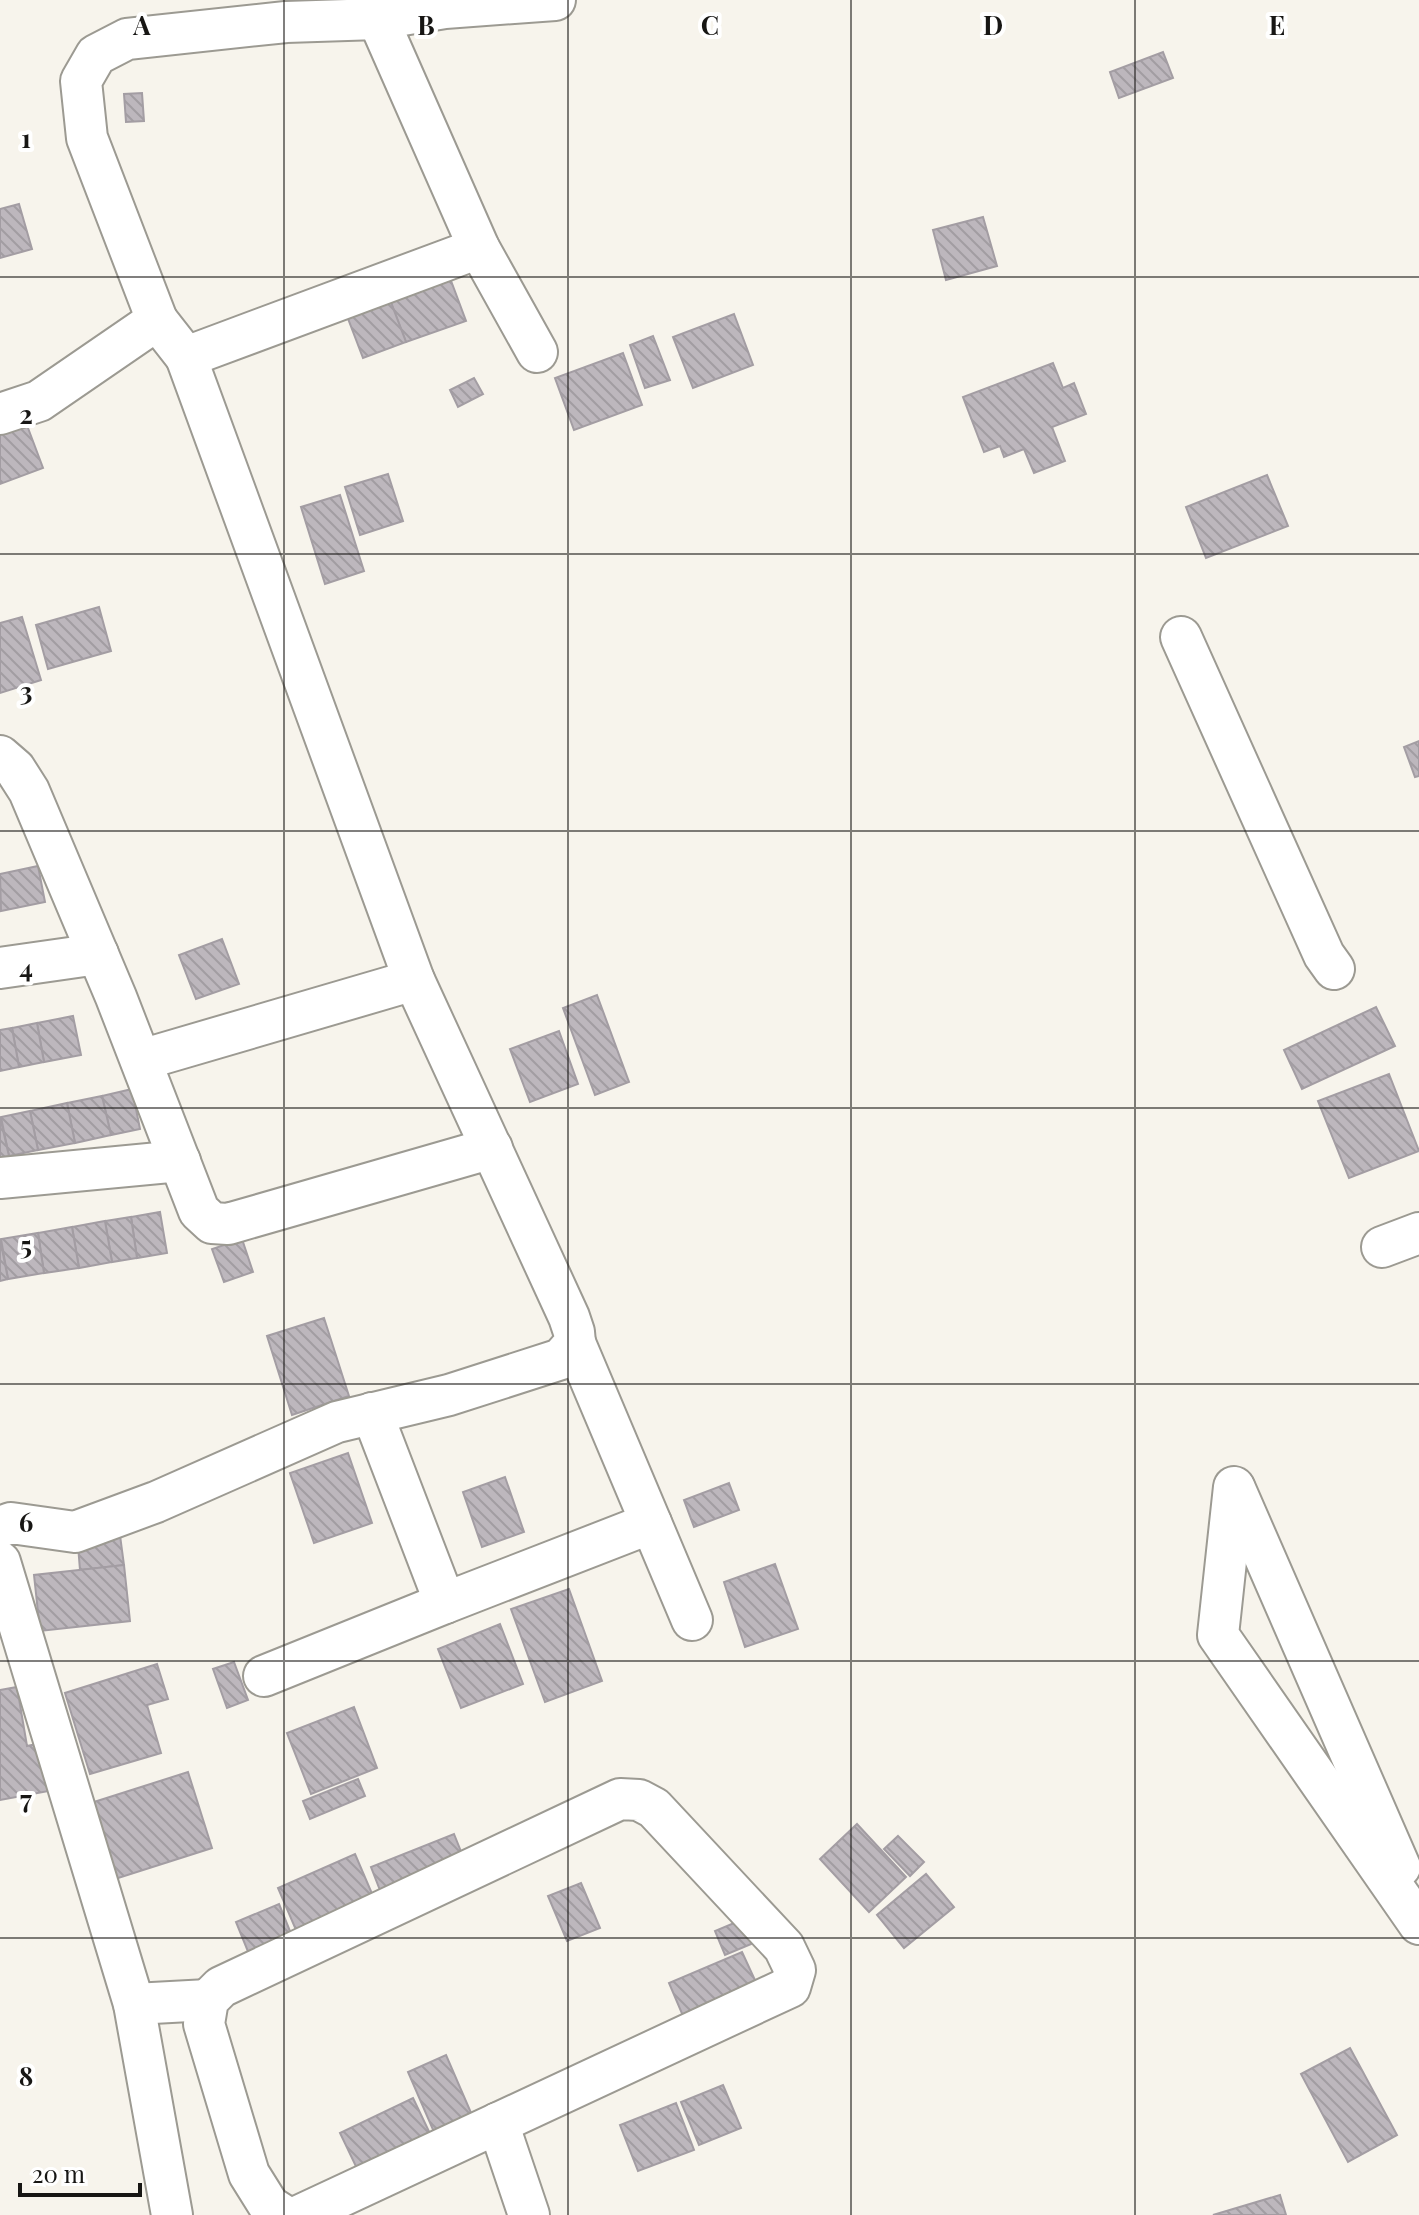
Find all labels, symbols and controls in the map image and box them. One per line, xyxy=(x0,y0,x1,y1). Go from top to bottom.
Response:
text: A xyxy=(132,7,151,42)
text: B xyxy=(417,7,435,42)
text: C xyxy=(701,7,719,42)
text: D xyxy=(983,7,1003,42)
text: E xyxy=(1269,7,1285,42)
text: 1 xyxy=(21,120,31,155)
text: 2 xyxy=(19,396,33,431)
text: 3 xyxy=(20,673,32,708)
text: 4 xyxy=(19,950,33,985)
text: 5 xyxy=(20,1227,32,1262)
text: 6 xyxy=(19,1504,33,1539)
text: 7 xyxy=(20,1781,32,1816)
text: 8 xyxy=(19,2058,33,2093)
scale bar xyxy=(20,2147,140,2197)
text: 20 m xyxy=(32,2157,85,2189)

